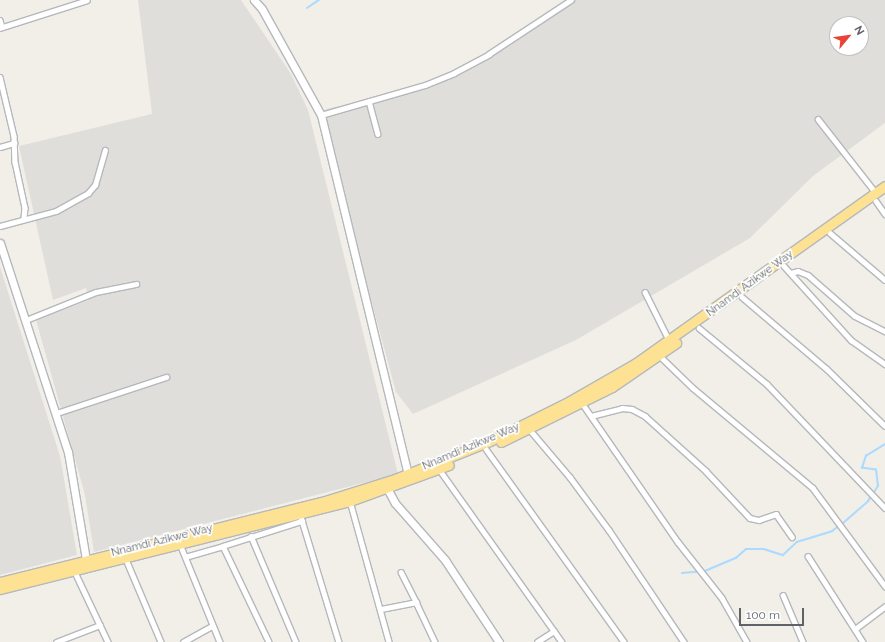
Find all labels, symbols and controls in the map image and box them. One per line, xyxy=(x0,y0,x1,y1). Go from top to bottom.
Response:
north arrow xyxy=(829,16,869,56)
text: N xyxy=(851,24,867,37)
street label: Nnamdi Azikwe Way xyxy=(704,248,796,320)
street label: Nnamdi Azikwe Way xyxy=(420,420,522,474)
street label: Nnamdi Azikwe Way xyxy=(110,522,214,560)
scale bar xyxy=(741,600,806,626)
text: 100 m xyxy=(746,608,780,622)

